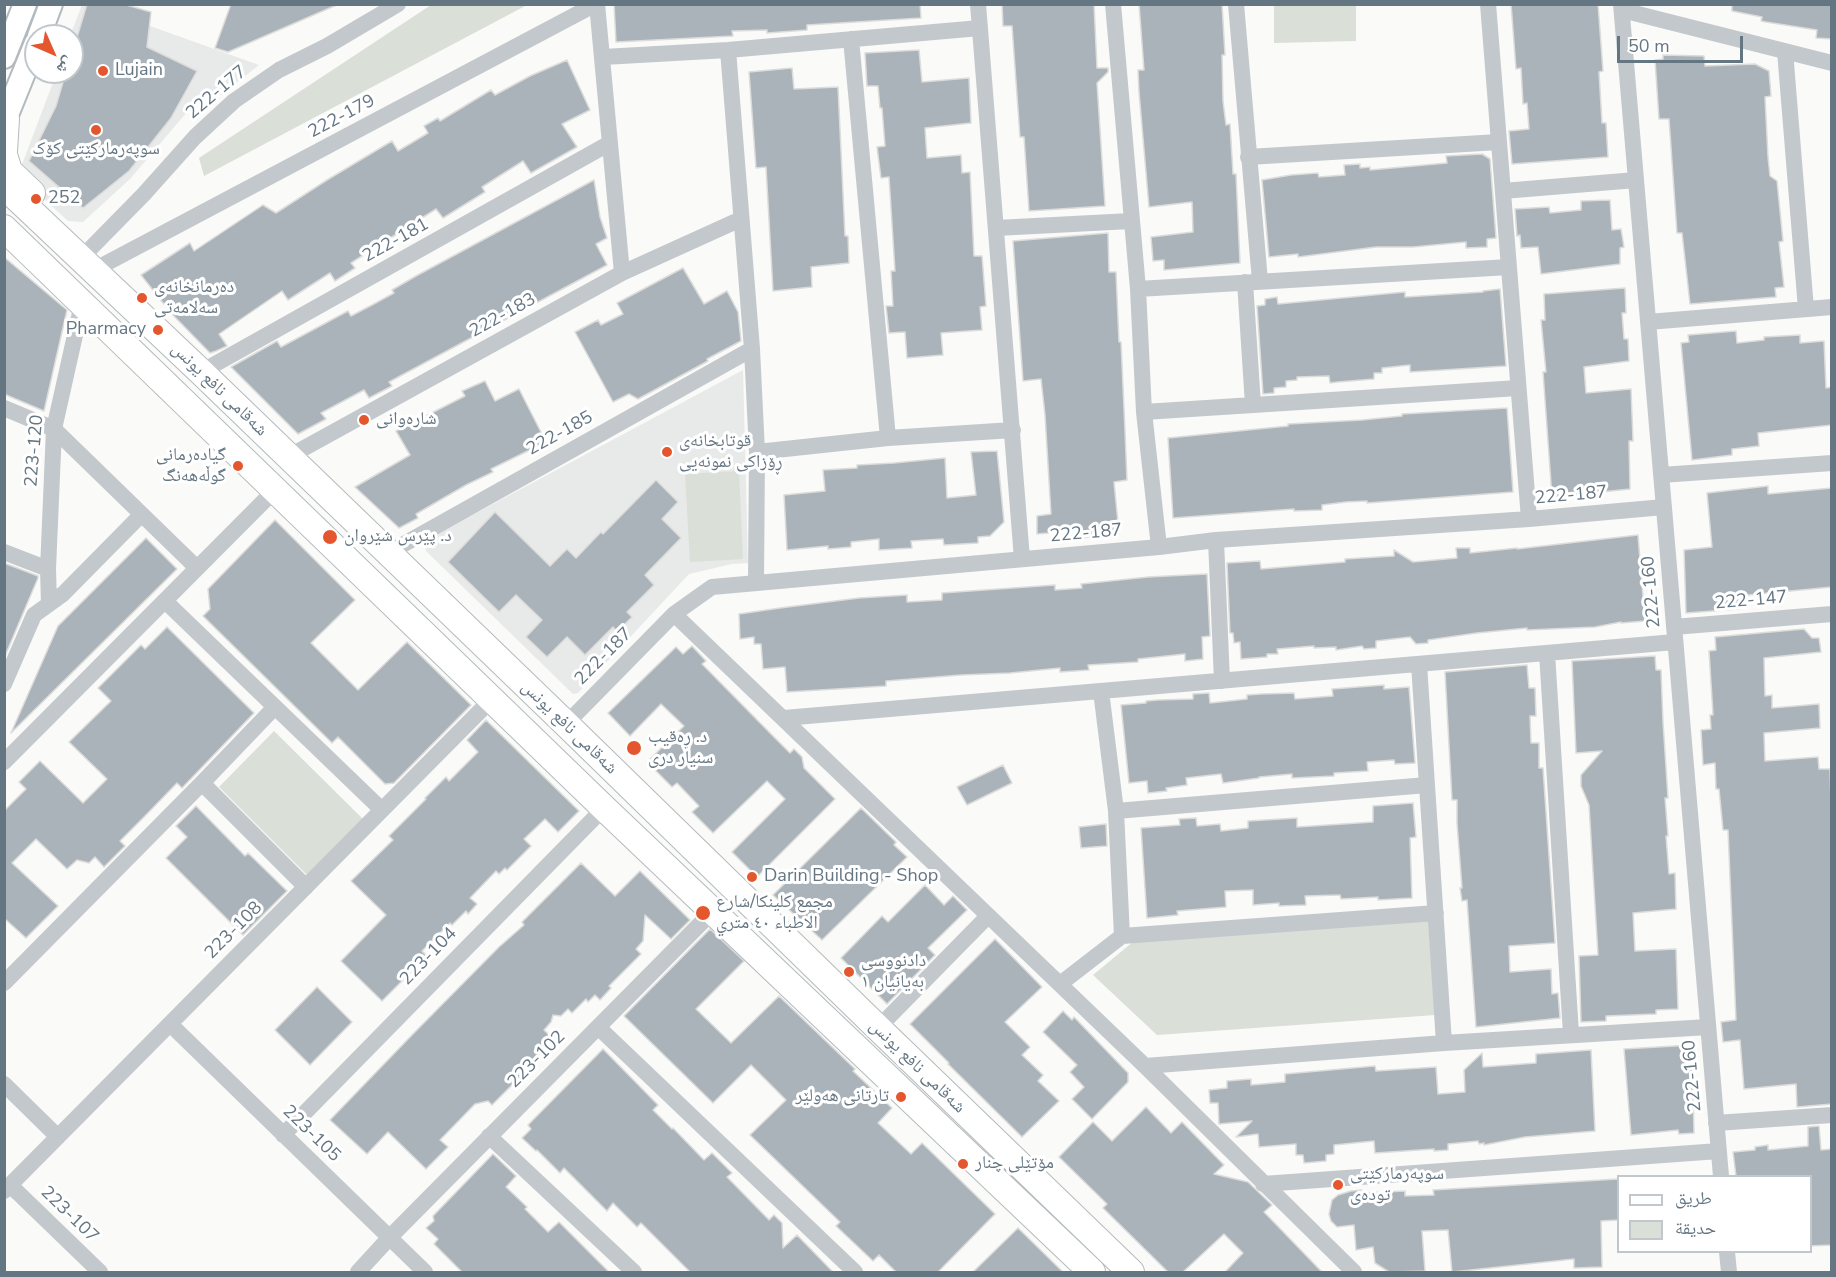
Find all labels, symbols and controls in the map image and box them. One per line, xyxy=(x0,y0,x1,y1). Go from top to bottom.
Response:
north arrow xyxy=(24,24,84,84)
scale bar xyxy=(1620,24,1746,62)
text: 50 m xyxy=(1628,34,1670,58)
text: ش xyxy=(52,52,79,79)
place label: Lujain xyxy=(115,60,163,82)
street label: 222-177 xyxy=(182,61,252,125)
marker: Lujain xyxy=(96,64,110,78)
street label: 222-179 xyxy=(305,90,379,144)
marker: سوپەرمارکێتی کۆک xyxy=(89,123,103,137)
place label: سوپەرمارکێتی کۆک xyxy=(32,139,160,161)
place label: 252 xyxy=(48,188,80,210)
marker: 252 xyxy=(29,192,43,206)
street label: 222-181 xyxy=(359,214,433,268)
place label: دەرمانخانەی سەلامەتی xyxy=(154,277,234,320)
street label: 222-183 xyxy=(466,289,540,343)
marker: دەرمانخانەی سەلامەتی xyxy=(135,291,149,305)
place label: Pharmacy xyxy=(66,319,146,341)
marker: Pharmacy xyxy=(151,323,165,337)
street label: شەقامی نافع یونس xyxy=(166,339,272,441)
street label: 222-185 xyxy=(523,407,597,461)
place label: شارەوانی xyxy=(376,409,437,431)
marker: شارەوانی xyxy=(357,413,371,427)
street label: 223-120 xyxy=(21,414,49,488)
place label: قوتابخانەی ڕۆزاکی نمونەیی xyxy=(679,431,782,474)
place label: گیادەرمانی گوڵەهەنگ xyxy=(156,445,226,488)
marker: قوتابخانەی ڕۆزاکی نمونەیی xyxy=(660,445,674,459)
marker: گیادەرمانی گوڵەهەنگ xyxy=(231,459,245,473)
street label: 222-187 xyxy=(1534,482,1608,510)
street label: 222-187 xyxy=(1049,520,1123,548)
place label: د. پێرس شێروان xyxy=(344,526,452,548)
marker: د. پێرس شێروان xyxy=(321,528,339,546)
street label: 222-160 xyxy=(1638,555,1666,629)
street label: 222-147 xyxy=(1714,587,1788,615)
street label: 222-187 xyxy=(571,624,637,690)
street label: شەقامی نافع یونس xyxy=(516,677,622,779)
place label: د. ڕەقیب سنیار دری xyxy=(648,727,713,770)
marker: د. ڕەقیب سنیار دری xyxy=(625,739,643,757)
place label: Darin Building - Shop xyxy=(764,866,938,888)
marker: Darin Building - Shop xyxy=(745,870,759,884)
place label: مجمع كلينكا/شارع الاطباء ٤٠ متري xyxy=(716,892,833,934)
street label: 223-108 xyxy=(201,898,267,964)
marker: مجمع كلينكا/شارع الاطباء ٤٠ متري xyxy=(694,904,712,922)
street label: 223-104 xyxy=(396,923,462,991)
place label: دادنووسی بەیانیان ١ xyxy=(861,951,926,994)
marker: دادنووسی بەیانیان ١ xyxy=(842,965,856,979)
street label: شەقامی نافع یونس xyxy=(864,1016,970,1118)
street label: 223-102 xyxy=(504,1027,570,1093)
street label: 222-160 xyxy=(1679,1039,1707,1113)
place label: تارتانی هەولێر xyxy=(795,1086,889,1108)
marker: تارتانی هەولێر xyxy=(894,1090,908,1104)
street label: 223-105 xyxy=(277,1101,345,1167)
place label: مۆتێلی چنار xyxy=(975,1153,1054,1175)
marker: مۆتێلی چنار xyxy=(956,1157,970,1171)
place label: سوپەرمارکێتی تودەی xyxy=(1350,1164,1444,1206)
legend xyxy=(1617,1175,1812,1253)
marker: سوپەرمارکێتی تودەی xyxy=(1331,1178,1345,1192)
street label: 223-107 xyxy=(35,1182,103,1248)
text: طريق xyxy=(1675,1186,1712,1210)
text: حديقة xyxy=(1675,1216,1716,1240)

